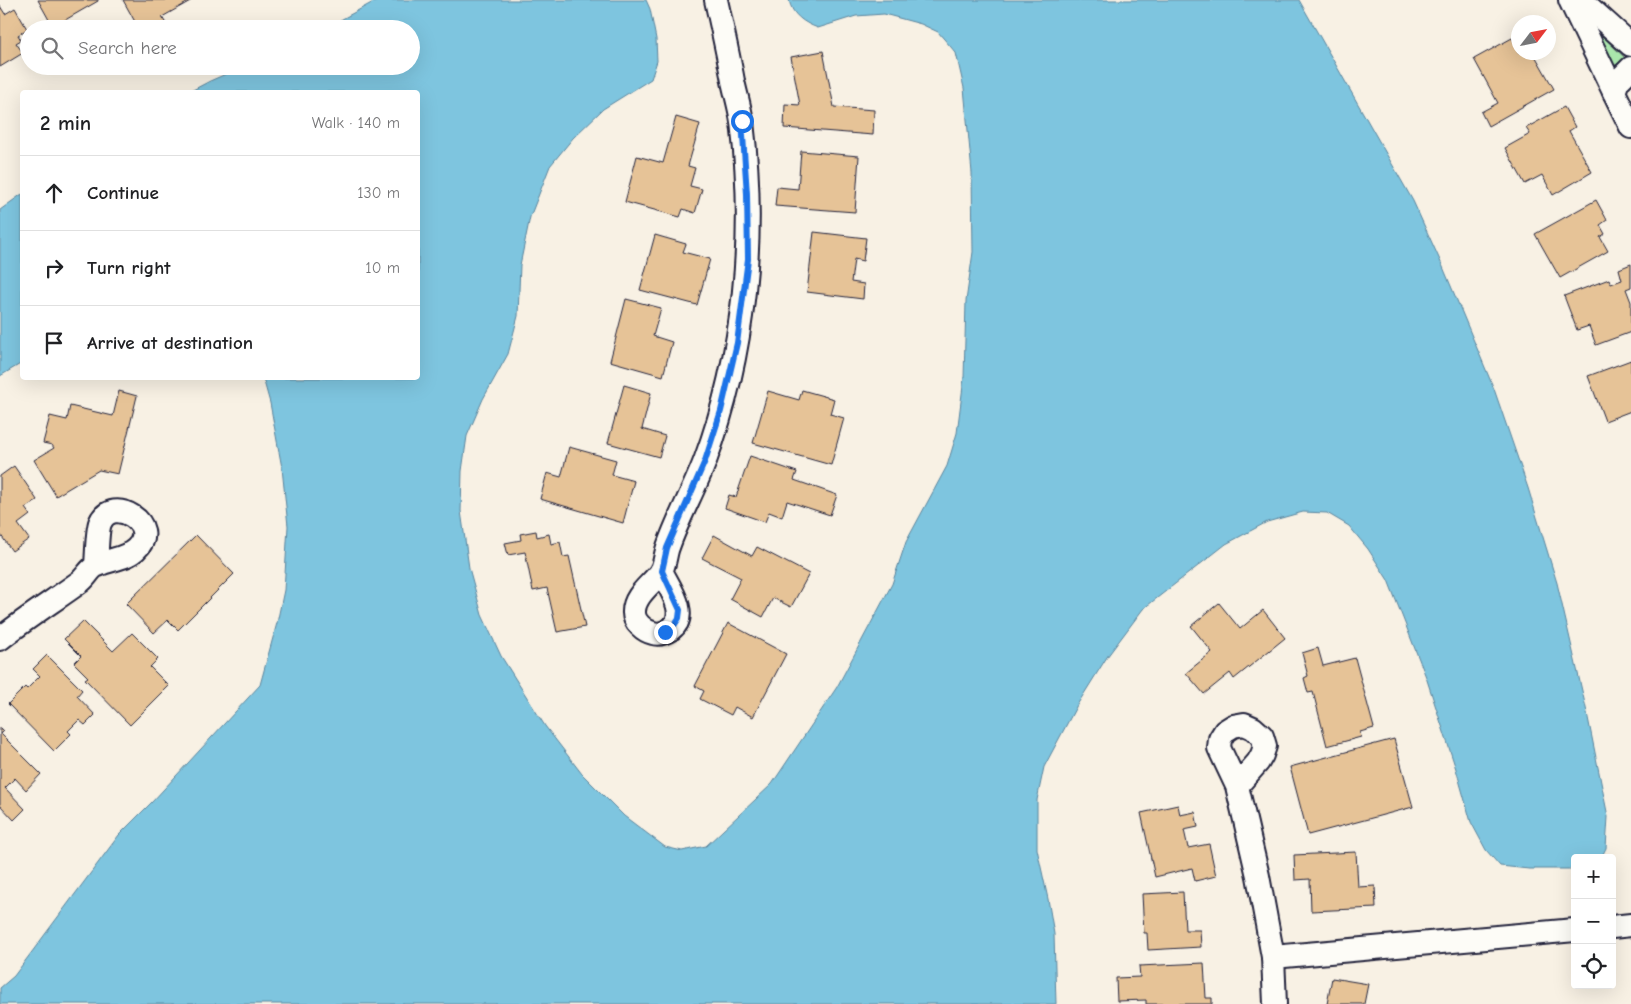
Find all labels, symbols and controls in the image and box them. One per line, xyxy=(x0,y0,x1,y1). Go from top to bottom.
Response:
north arrow xyxy=(1511,15,1556,60)
search box xyxy=(20,20,420,75)
icon: search xyxy=(38,34,66,62)
text: Search here xyxy=(78,37,177,59)
route start xyxy=(731,110,754,133)
text: 2 min xyxy=(40,111,91,135)
text: Walk · 140 m xyxy=(312,114,400,132)
icon: ahead xyxy=(40,179,68,207)
text: Continue xyxy=(87,182,159,204)
text: 130 m xyxy=(357,184,400,202)
icon: right xyxy=(40,254,68,282)
text: Turn right xyxy=(87,257,171,279)
text: 10 m xyxy=(365,259,400,277)
icon: arrive xyxy=(40,329,68,357)
text: Arrive at destination xyxy=(87,332,253,354)
route end xyxy=(654,621,677,644)
map controls xyxy=(1571,854,1616,989)
button: + xyxy=(1571,854,1616,899)
button: − xyxy=(1571,899,1616,944)
button: locate xyxy=(1571,944,1616,989)

